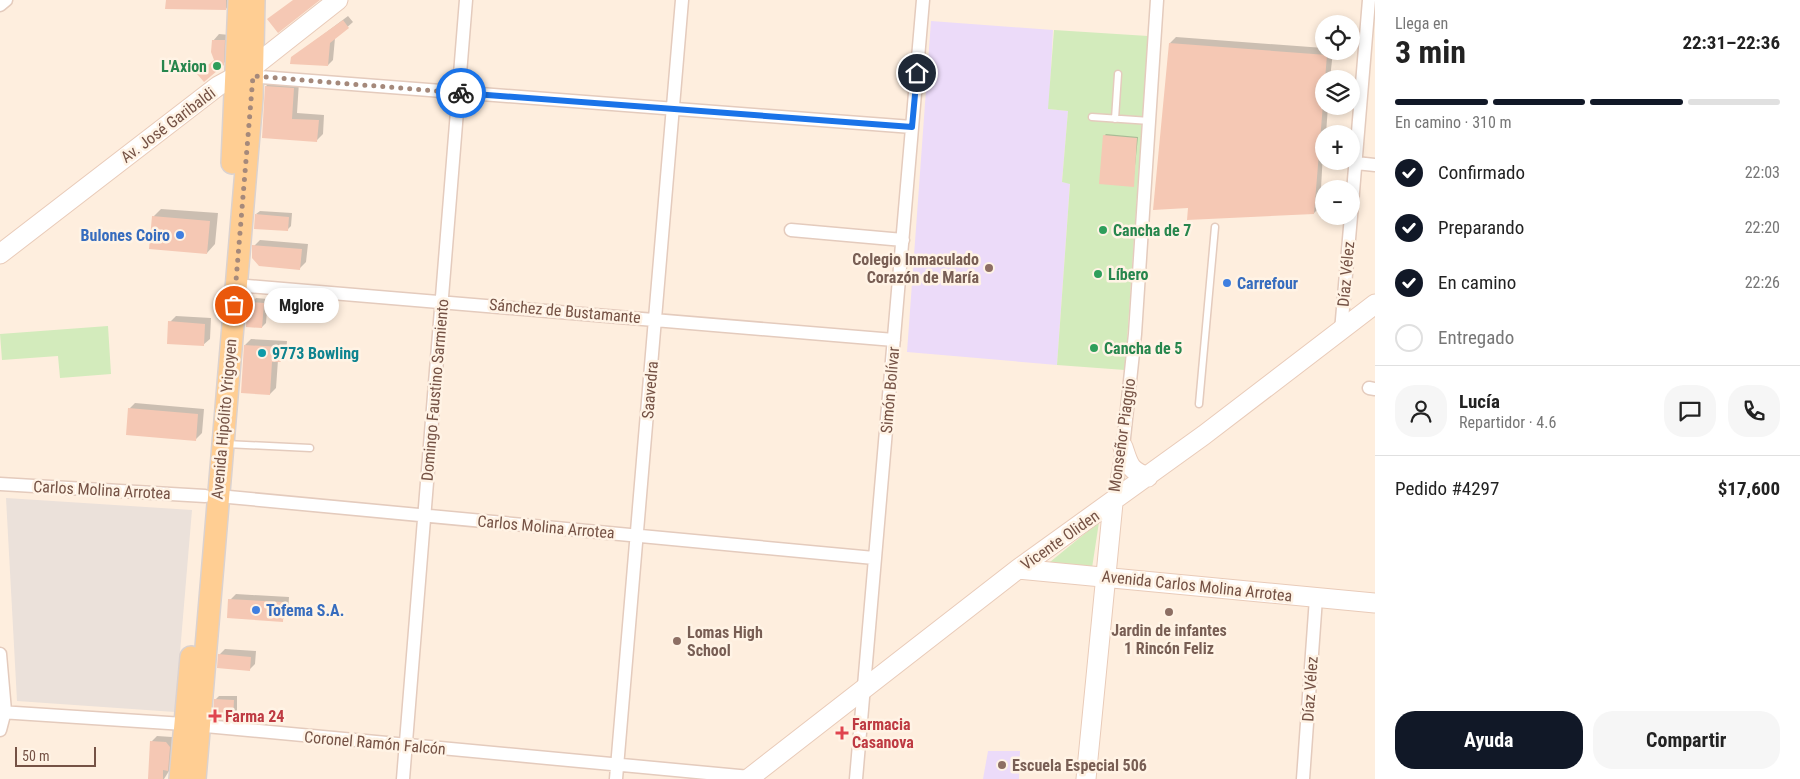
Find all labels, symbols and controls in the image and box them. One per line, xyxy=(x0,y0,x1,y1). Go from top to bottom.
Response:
text: Llega en xyxy=(1395,14,1448,33)
map controls xyxy=(1315,15,1360,225)
button: locate xyxy=(1315,15,1360,60)
text: 22:31–22:36 xyxy=(1682,31,1780,54)
text: 3 min xyxy=(1395,33,1466,71)
pin xyxy=(896,52,938,94)
place label: L'Axion xyxy=(161,57,207,76)
icon: home xyxy=(903,59,931,87)
marker: L'Axion xyxy=(211,60,223,72)
courier xyxy=(436,68,486,118)
button: layers xyxy=(1315,70,1360,115)
icon: bike xyxy=(447,79,475,107)
street label: Av. José Garibaldi xyxy=(117,83,219,167)
text: En camino · 310 m xyxy=(1395,113,1512,132)
button: + xyxy=(1315,125,1360,170)
icon: check xyxy=(1395,159,1423,187)
text: Confirmado xyxy=(1438,161,1525,184)
text: 22:03 xyxy=(1745,163,1780,182)
button: − xyxy=(1315,180,1360,225)
icon: check xyxy=(1395,214,1423,242)
text: Preparando xyxy=(1438,216,1524,239)
text: 22:20 xyxy=(1745,218,1780,237)
place label: Cancha de 7 xyxy=(1113,221,1191,240)
marker: Cancha de 7 xyxy=(1097,224,1109,236)
place label: Bulones Coiro xyxy=(81,226,170,245)
marker: Bulones Coiro xyxy=(174,229,186,241)
street label: Díaz Vélez xyxy=(1334,241,1358,307)
place label: Colegio Inmaculado Corazón de María xyxy=(852,250,979,287)
marker: Colegio Inmaculado Corazón de María xyxy=(983,262,995,274)
place label: Líbero xyxy=(1108,265,1148,284)
marker: Líbero xyxy=(1092,268,1104,280)
icon: check xyxy=(1395,269,1423,297)
text: En camino xyxy=(1438,271,1516,294)
text: 22:26 xyxy=(1745,273,1780,292)
place label: Carrefour xyxy=(1237,274,1298,293)
marker: Carrefour xyxy=(1221,277,1233,289)
pin xyxy=(213,284,255,326)
callout: Mglore xyxy=(264,288,339,322)
icon: bag xyxy=(220,291,248,319)
street label: Sánchez de Bustamante xyxy=(488,295,642,327)
text: Mglore xyxy=(279,296,324,315)
street label: Domingo Faustino Sarmiento xyxy=(418,298,452,482)
text: Entregado xyxy=(1438,326,1514,349)
street label: Avenida Hipólito Yrigoyen xyxy=(208,338,240,500)
place label: Cancha de 5 xyxy=(1104,339,1182,358)
marker: Cancha de 5 xyxy=(1088,342,1100,354)
place label: 9773 Bowling xyxy=(272,344,359,363)
street label: Simón Bolívar xyxy=(877,346,903,434)
marker: 9773 Bowling xyxy=(256,347,268,359)
street label: Saavedra xyxy=(638,360,662,420)
street label: Monseñor Piaggio xyxy=(1105,377,1139,493)
button: person xyxy=(1395,385,1447,437)
button: chat xyxy=(1664,385,1716,437)
button: phone xyxy=(1728,385,1780,437)
text: Lucía xyxy=(1459,390,1500,413)
text: Repartidor · 4.6 xyxy=(1459,413,1556,432)
street label: Carlos Molina Arrotea xyxy=(33,477,171,503)
text: Pedido #4297 xyxy=(1395,477,1499,500)
text: $17,600 xyxy=(1718,477,1780,500)
street label: Vicente Oliden xyxy=(1017,506,1103,574)
street label: Carlos Molina Arrotea xyxy=(477,512,615,542)
street label: Avenida Carlos Molina Arrotea xyxy=(1101,567,1293,605)
place label: Tofema S.A. xyxy=(266,601,344,620)
marker: Tofema S.A. xyxy=(250,604,262,616)
marker: Jardin de infantes 1 Rincón Feliz xyxy=(1163,606,1175,618)
place label: Jardin de infantes 1 Rincón Feliz xyxy=(1111,621,1227,658)
place label: Lomas High School xyxy=(687,623,763,660)
marker: Lomas High School xyxy=(671,635,683,647)
street label: Díaz Vélez xyxy=(1298,656,1322,722)
place label: Farma 24 xyxy=(225,707,284,726)
marker: Farma 24 xyxy=(209,710,221,722)
button: Ayuda xyxy=(1395,711,1583,769)
button: Compartir xyxy=(1593,711,1780,769)
place label: Farmacia Casanova xyxy=(852,715,914,752)
street label: Coronel Ramón Falcón xyxy=(303,727,447,759)
marker: Farmacia Casanova xyxy=(836,727,848,739)
scale bar xyxy=(15,744,96,767)
text: 50 m xyxy=(22,748,50,764)
place label: Escuela Especial 506 xyxy=(1012,756,1147,775)
marker: Escuela Especial 506 xyxy=(996,759,1008,771)

